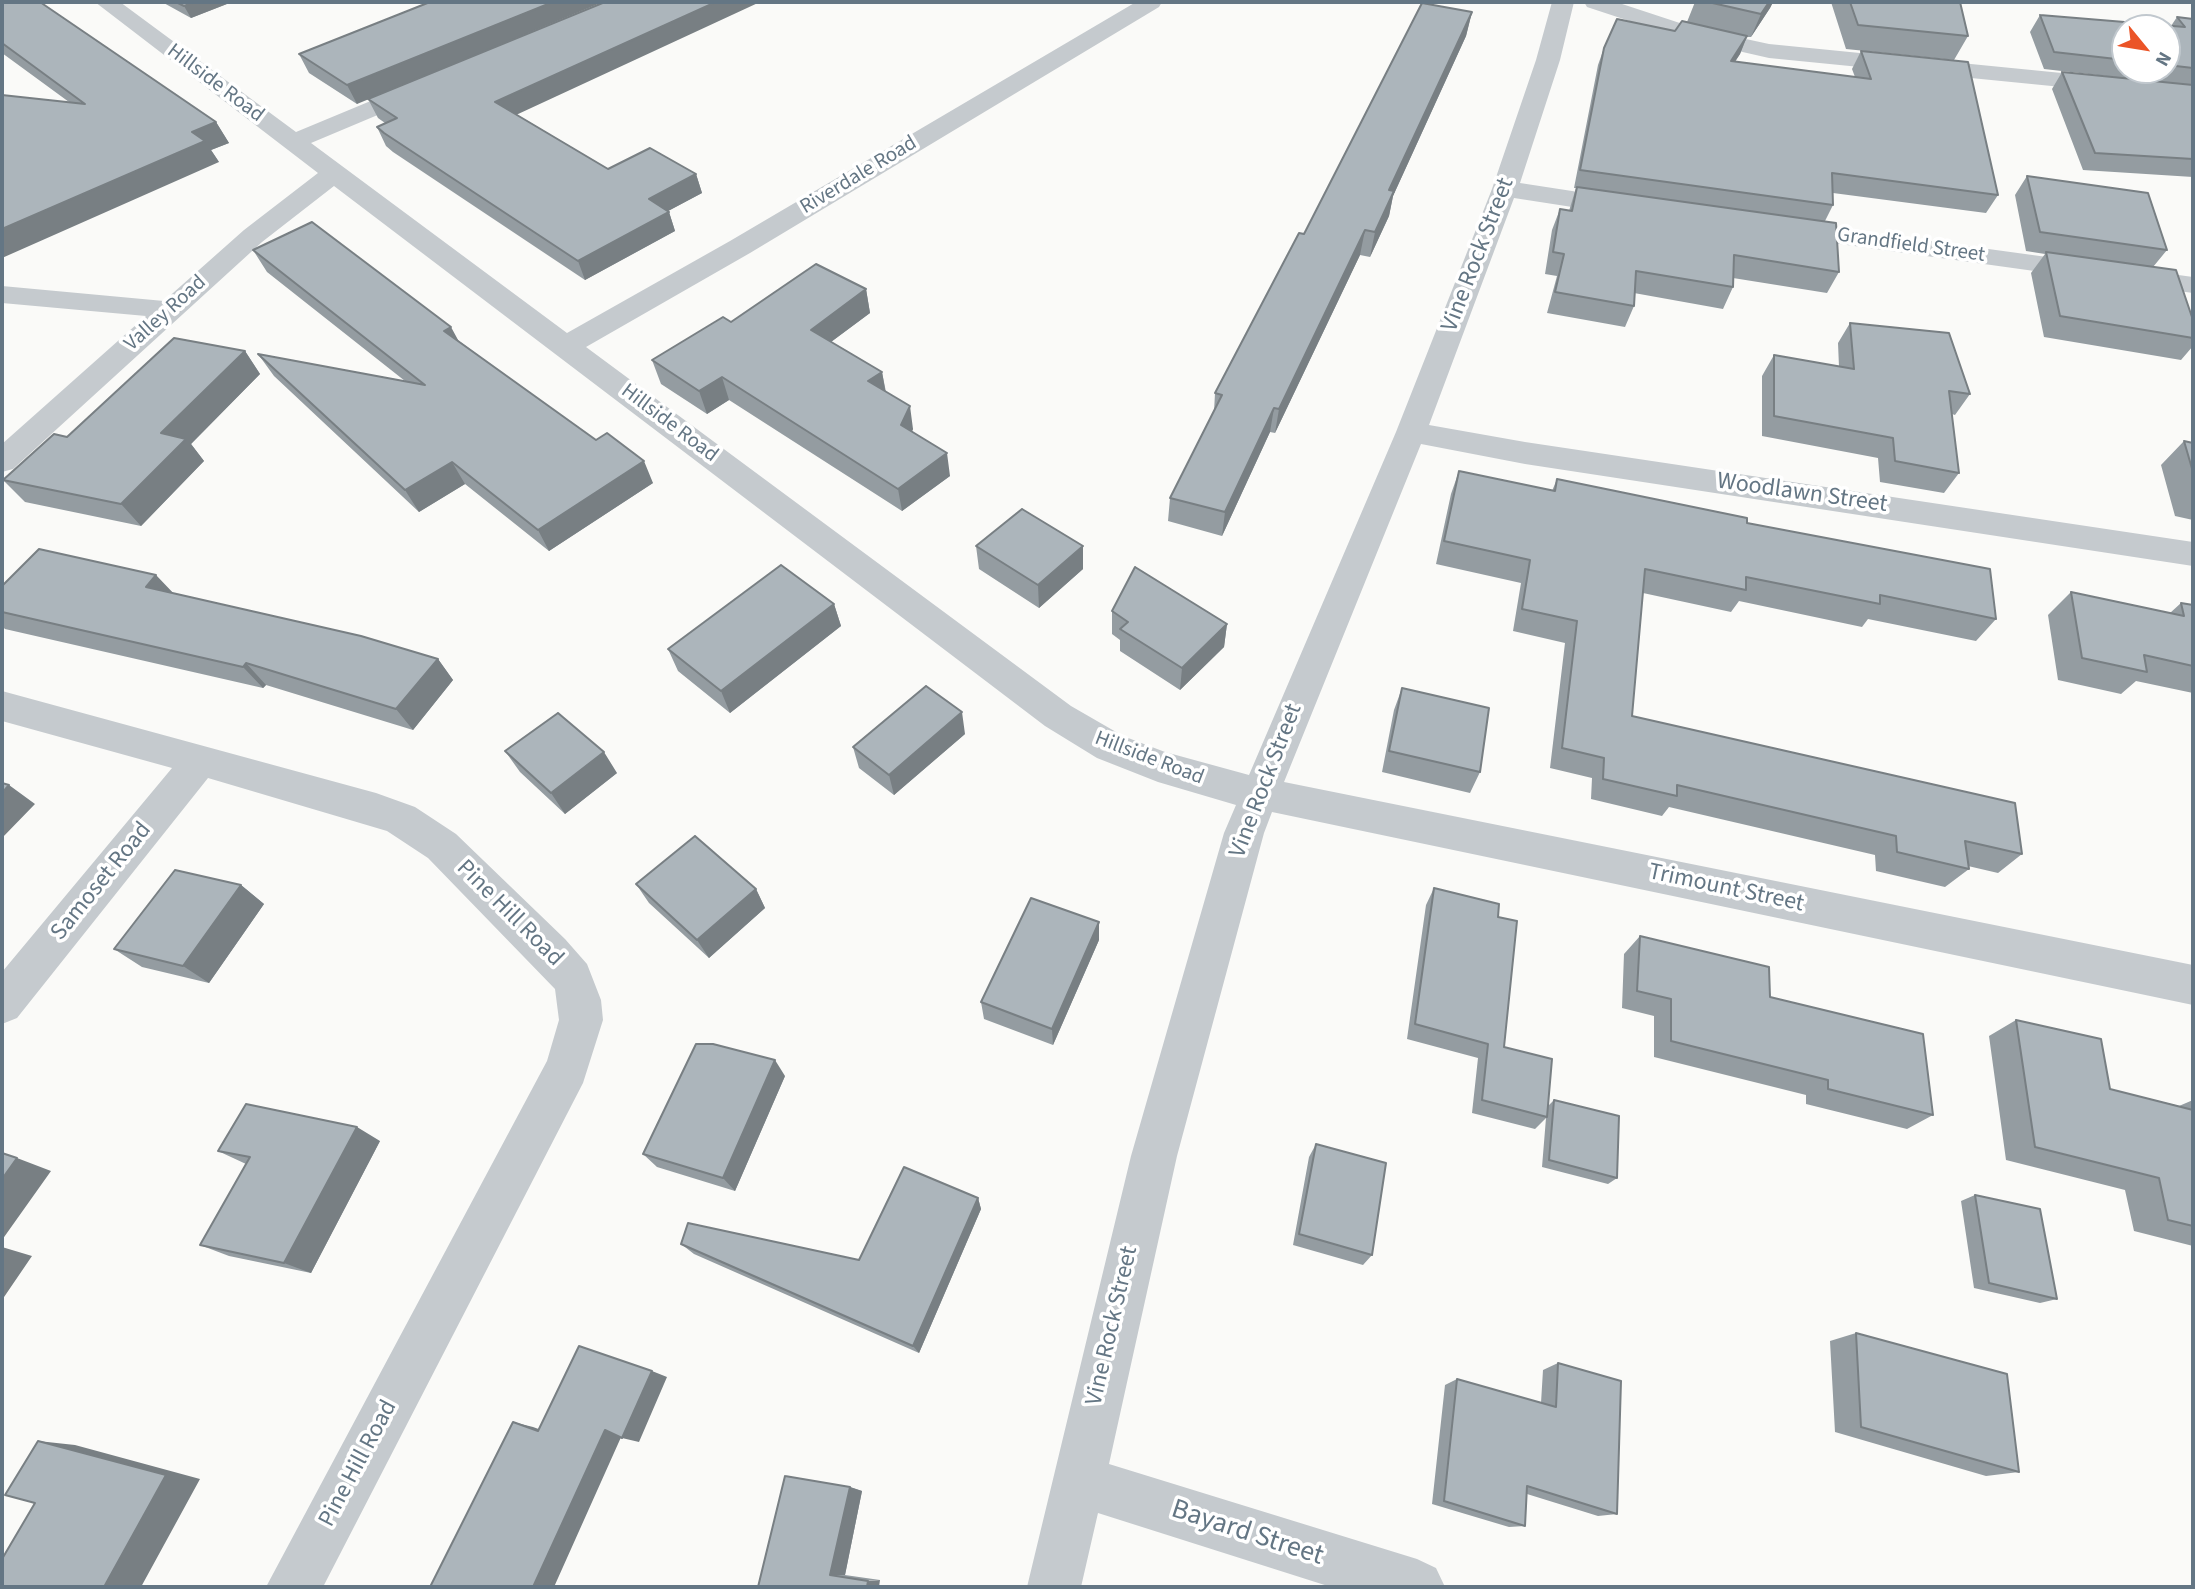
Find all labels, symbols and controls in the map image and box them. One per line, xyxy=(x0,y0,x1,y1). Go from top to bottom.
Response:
north arrow xyxy=(2111,14,2181,84)
street label: Hillside Road xyxy=(162,39,268,129)
text: N xyxy=(2148,47,2178,71)
street label: Riverdale Road xyxy=(796,131,922,221)
street label: Vine Rock Street xyxy=(1436,174,1522,336)
street label: Grandfield Street xyxy=(1835,223,1987,269)
street label: Valley Road xyxy=(120,271,212,357)
street label: Hillside Road xyxy=(616,379,722,469)
street label: Woodlawn Street xyxy=(1715,468,1889,520)
street label: Vine Rock Street xyxy=(1224,700,1310,862)
street label: Hillside Road xyxy=(1091,727,1207,791)
street label: Samoset Road xyxy=(46,817,158,947)
street label: Pine Hill Road xyxy=(450,855,568,973)
street label: Trimount Street xyxy=(1646,858,1806,920)
street label: Vine Rock Street xyxy=(1081,1244,1145,1408)
street label: Pine Hill Road xyxy=(314,1396,404,1532)
street label: Bayard Street xyxy=(1167,1494,1327,1574)

